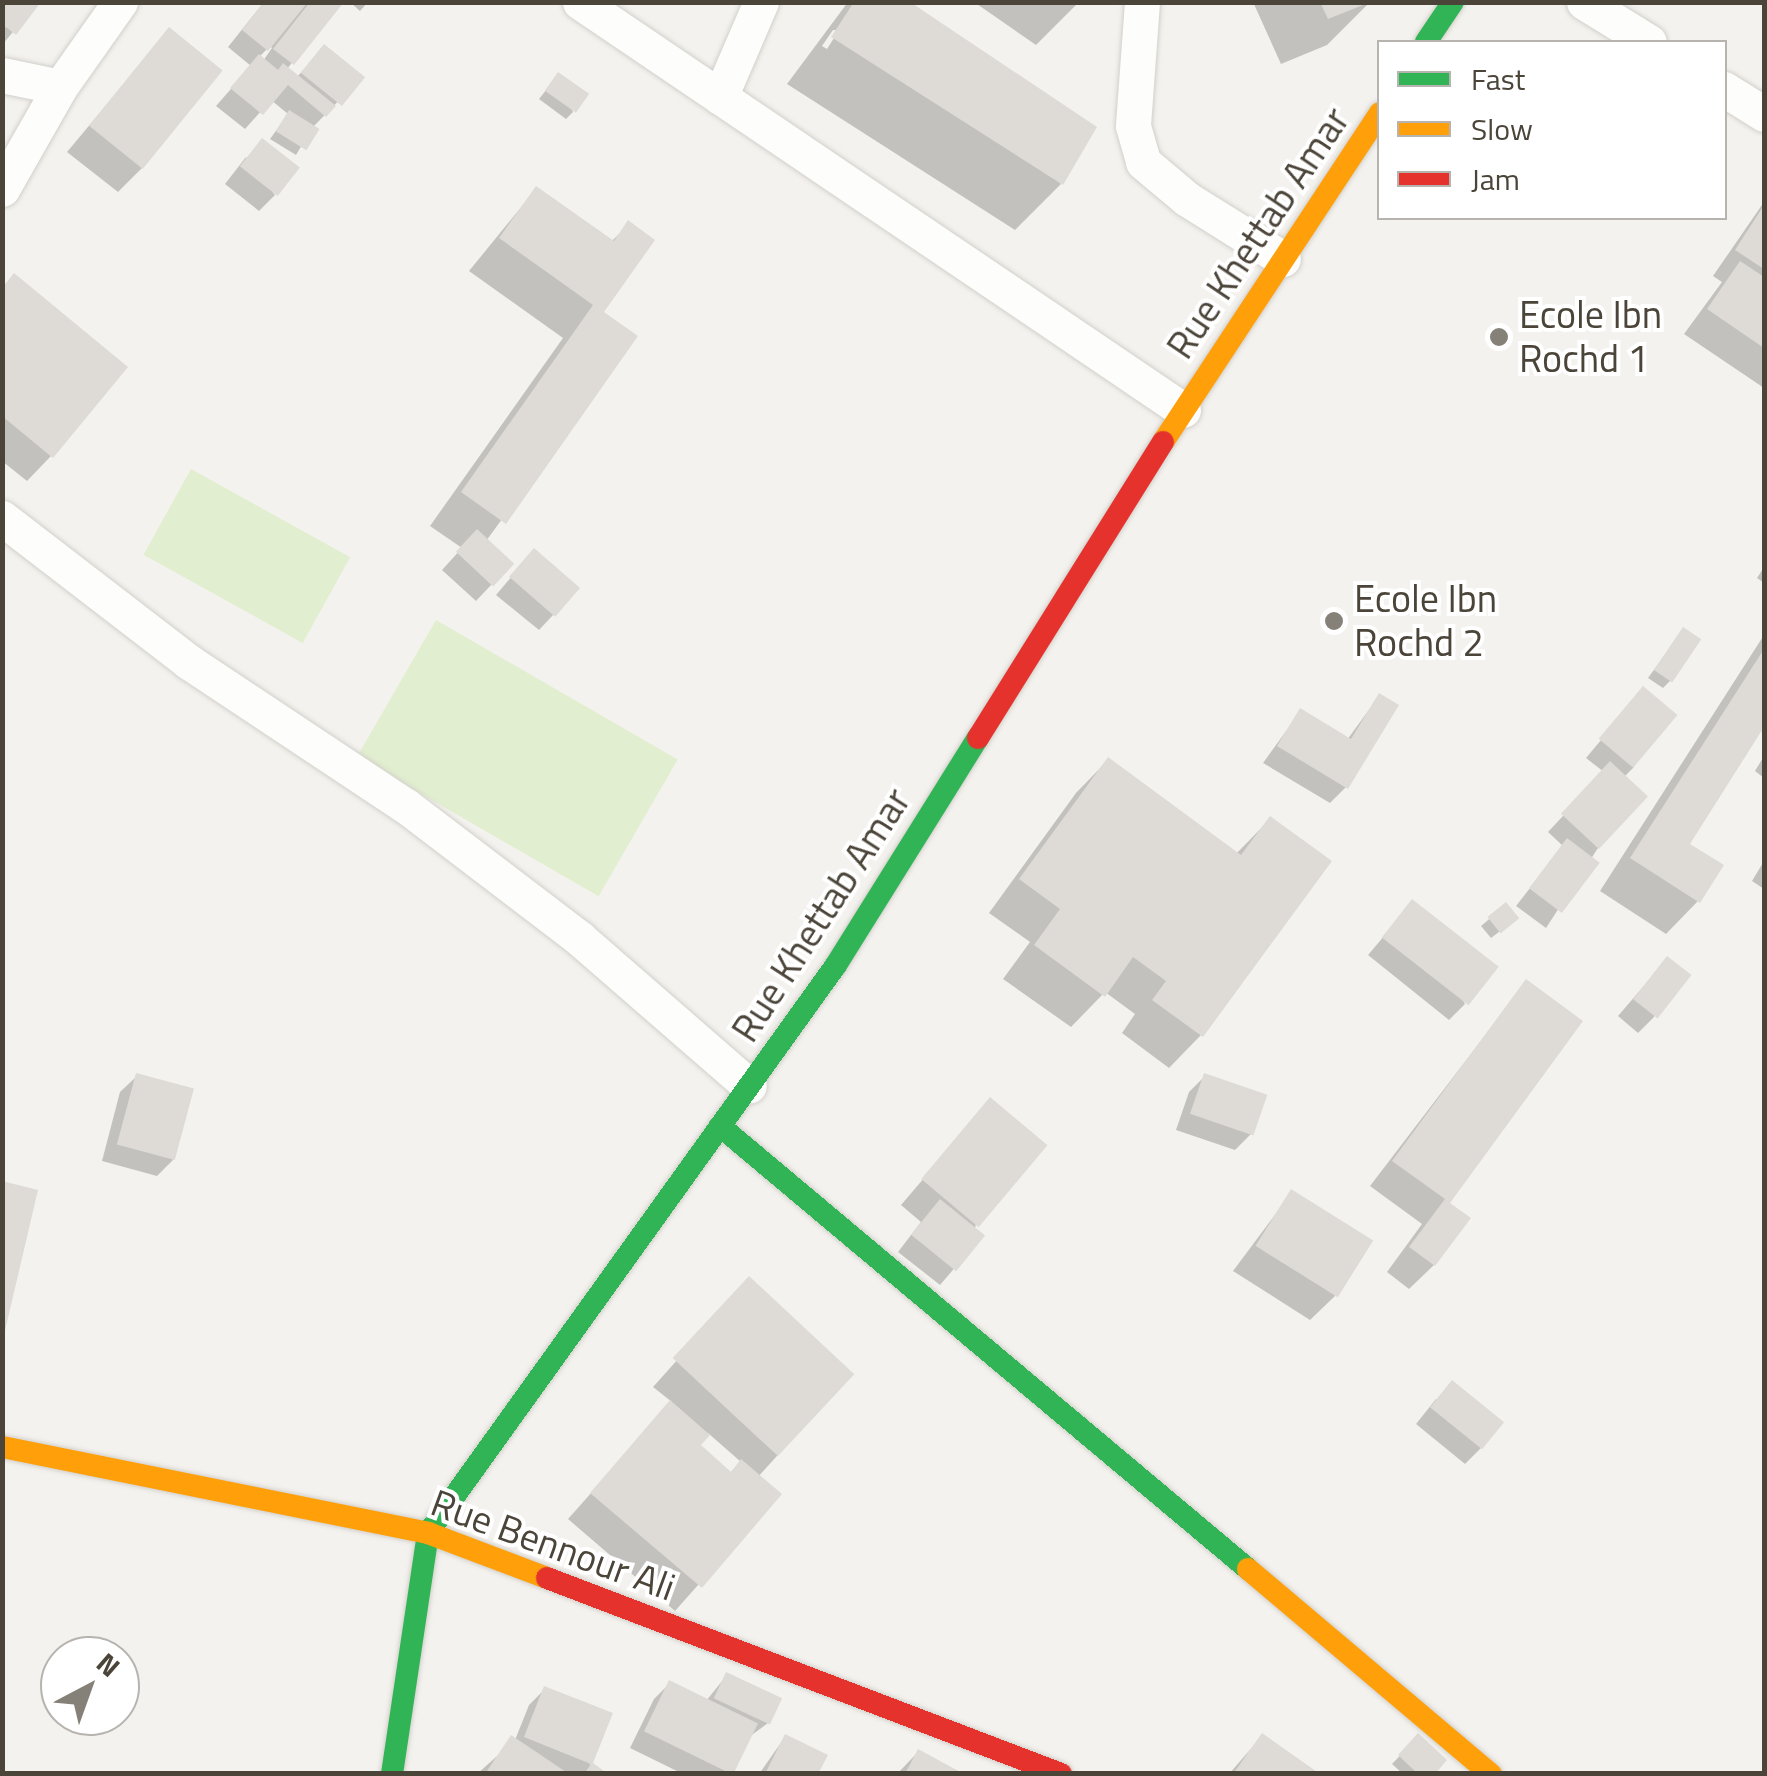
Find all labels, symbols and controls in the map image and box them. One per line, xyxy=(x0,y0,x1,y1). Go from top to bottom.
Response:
legend xyxy=(1377,40,1727,220)
text: Fast xyxy=(1471,56,1525,102)
street label: Rue Khettab Amar xyxy=(1157,99,1359,367)
text: Slow xyxy=(1471,106,1533,152)
text: Jam xyxy=(1471,156,1520,202)
place label: Ecole Ibn Rochd 1 xyxy=(1519,292,1662,382)
marker: Ecole Ibn Rochd 1 xyxy=(1488,326,1510,348)
place label: Ecole Ibn Rochd 2 xyxy=(1354,576,1497,666)
marker: Ecole Ibn Rochd 2 xyxy=(1323,610,1345,632)
street label: Rue Khettab Amar xyxy=(722,780,920,1050)
street label: Rue Bennour Ali xyxy=(425,1480,681,1610)
north arrow xyxy=(40,1636,140,1736)
text: N xyxy=(87,1642,130,1687)

